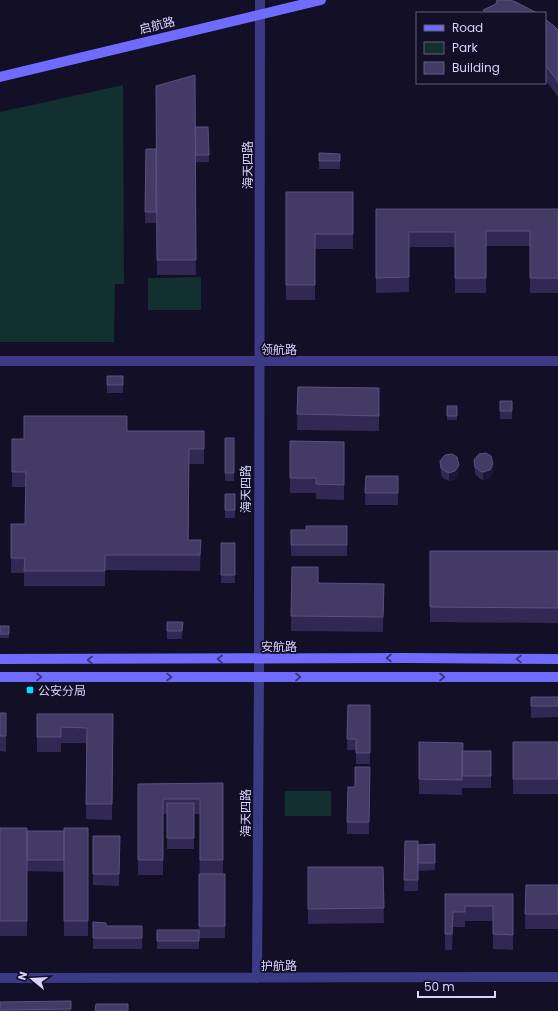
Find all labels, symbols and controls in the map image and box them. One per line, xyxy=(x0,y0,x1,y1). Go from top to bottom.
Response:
street label: 启航路 xyxy=(137,12,177,38)
legend xyxy=(416,12,546,84)
text: Road xyxy=(452,19,483,36)
text: Park xyxy=(452,39,479,56)
text: Building xyxy=(452,59,500,76)
street label: 海天四路 xyxy=(239,141,256,189)
street label: 领航路 xyxy=(261,341,297,358)
street label: 海天四路 xyxy=(237,465,254,513)
street label: 安航路 xyxy=(261,638,297,655)
one-way arrow xyxy=(386,654,392,662)
one-way arrow xyxy=(217,655,223,663)
one-way arrow xyxy=(516,655,522,663)
one-way arrow xyxy=(87,656,93,664)
one-way arrow xyxy=(36,673,42,681)
one-way arrow xyxy=(166,673,172,681)
one-way arrow xyxy=(295,673,301,681)
one-way arrow xyxy=(439,673,445,681)
place label: 公安分局 xyxy=(38,682,86,699)
marker: 公安分局 xyxy=(25,685,35,695)
street label: 海天四路 xyxy=(237,789,254,837)
street label: 护航路 xyxy=(261,957,297,974)
north arrow xyxy=(12,959,52,999)
text: N xyxy=(14,969,31,982)
scale bar xyxy=(418,973,495,999)
text: 50 m xyxy=(424,978,455,995)

